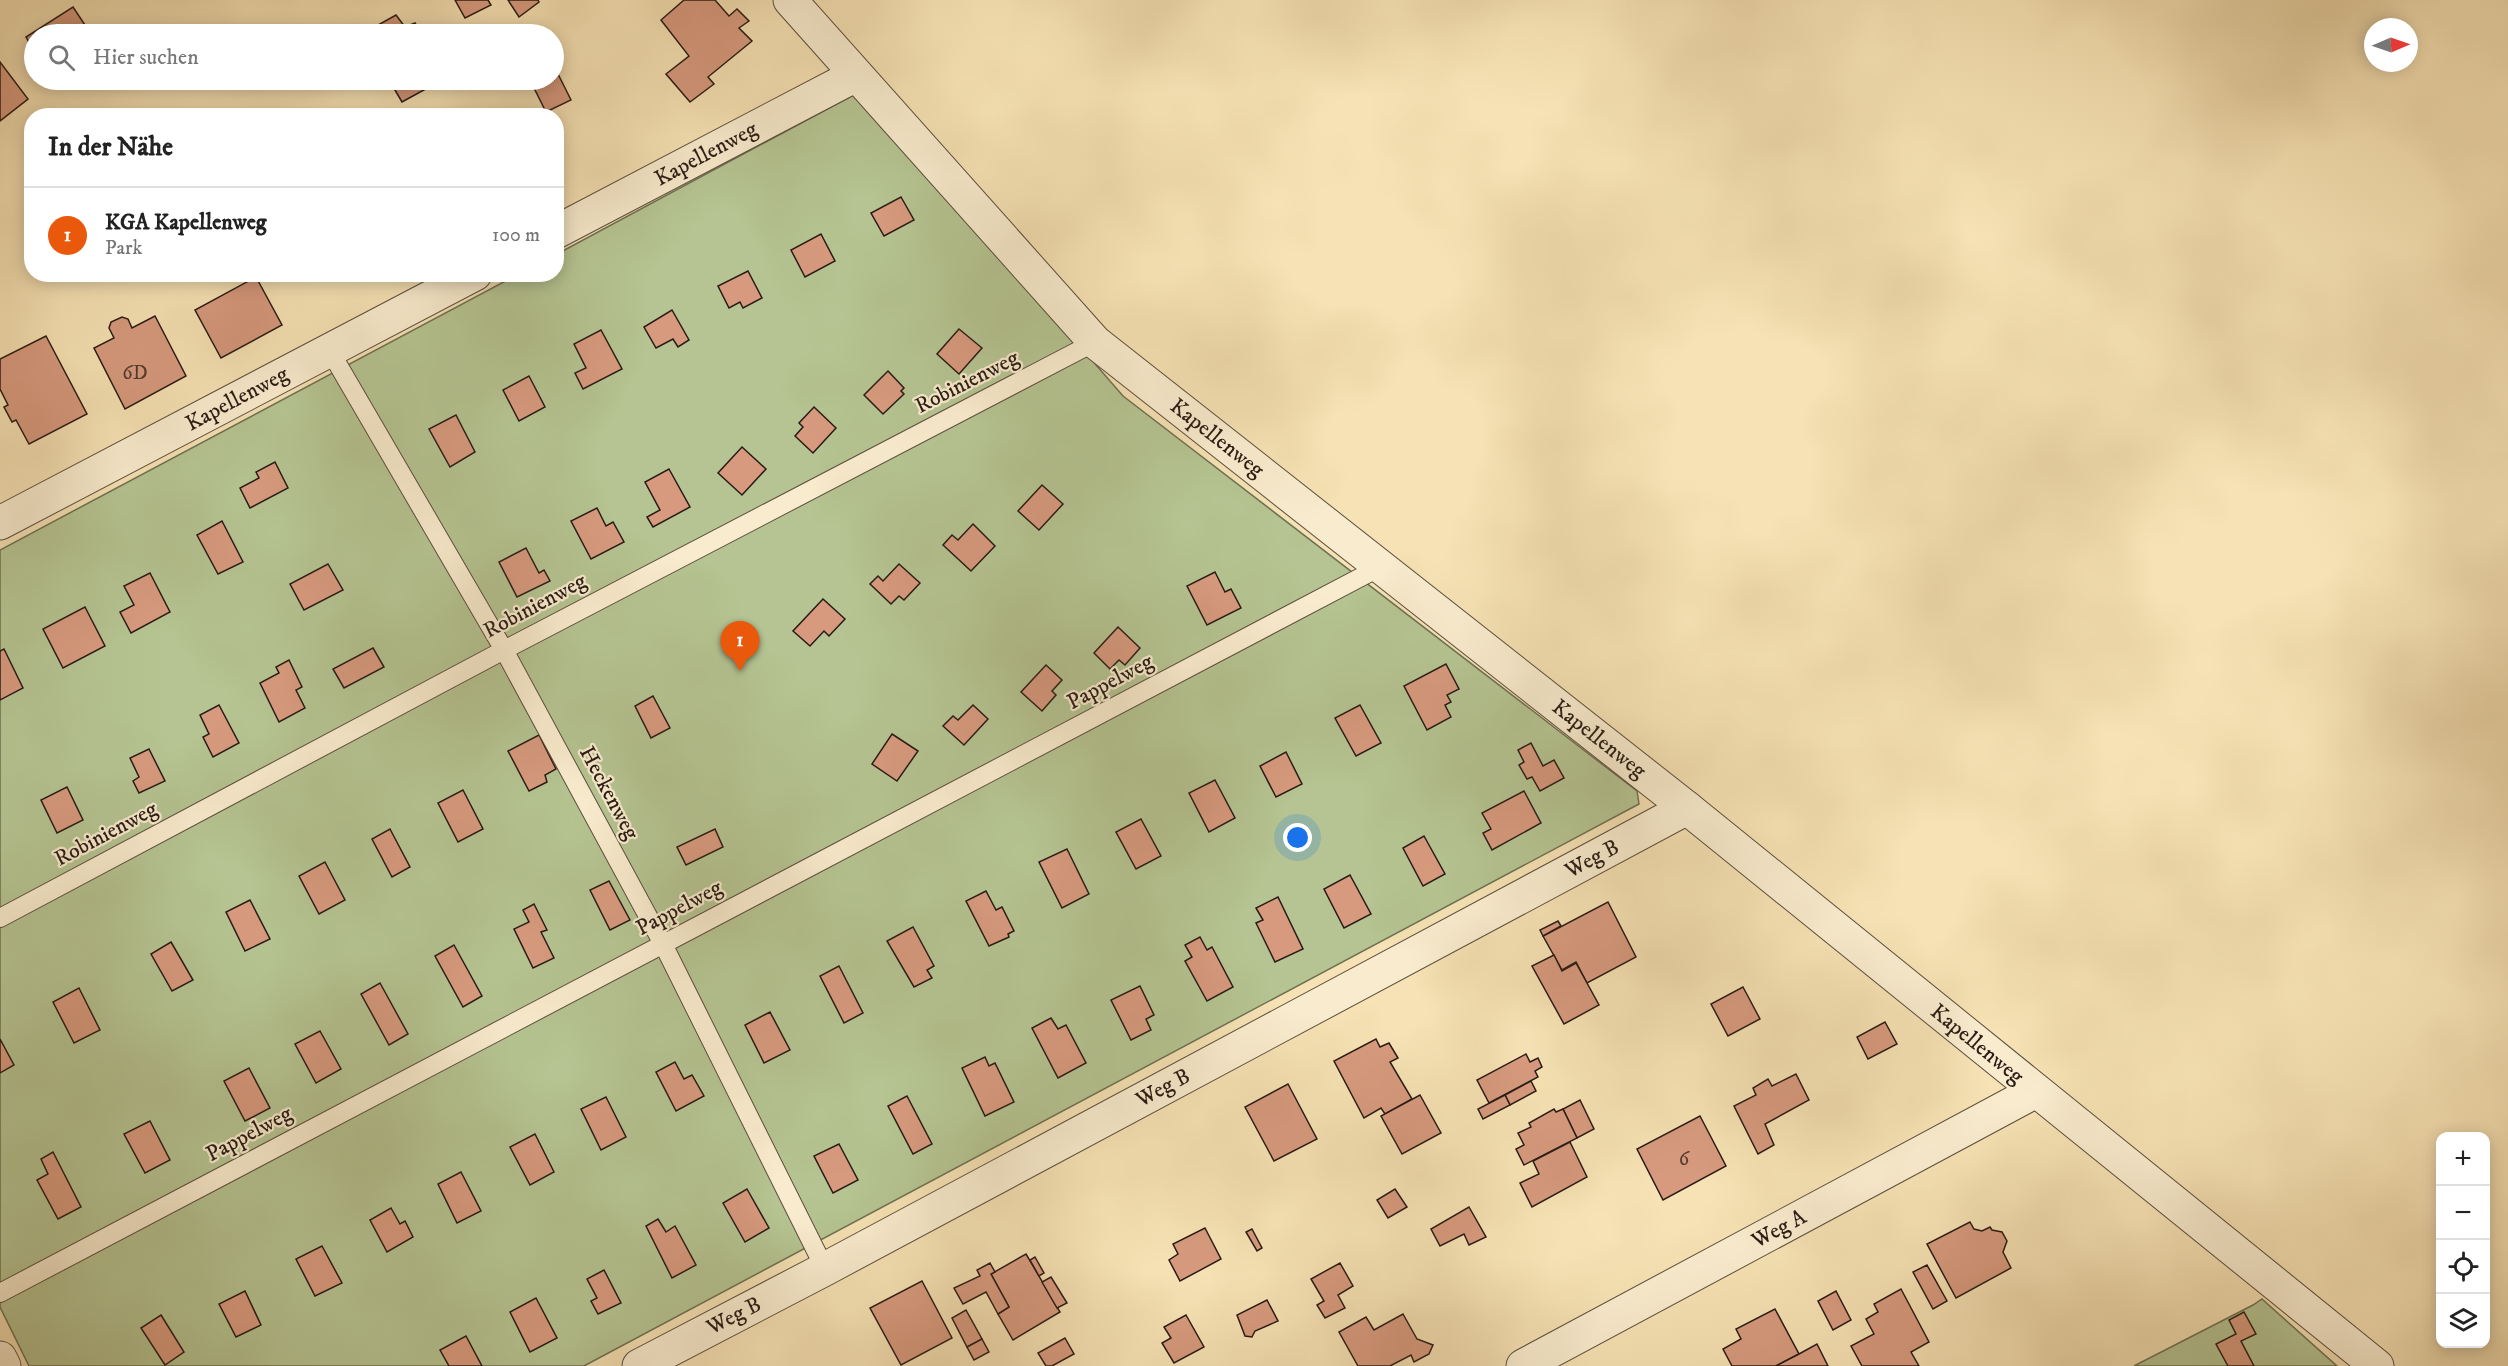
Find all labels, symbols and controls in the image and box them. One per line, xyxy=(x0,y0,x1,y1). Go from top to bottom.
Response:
north arrow xyxy=(2364,18,2418,72)
search box xyxy=(24,24,564,90)
icon: search xyxy=(45,41,78,74)
text: Hier suchen xyxy=(93,44,199,71)
street label: Kapellenweg xyxy=(650,116,762,192)
text: In der Nähe xyxy=(48,131,173,164)
text: KGA Kapellenweg xyxy=(105,209,267,236)
text: 1 xyxy=(64,223,71,248)
text: 100 m xyxy=(492,223,540,248)
text: Park xyxy=(105,236,142,261)
street label: Robinienweg xyxy=(911,344,1024,420)
house number: 6D xyxy=(122,361,148,386)
street label: Kapellenweg xyxy=(181,361,293,437)
street label: Kapellenweg xyxy=(1164,393,1270,483)
street label: Robinienweg xyxy=(479,567,591,644)
pin: 1 xyxy=(720,622,760,671)
street label: Pappelweg xyxy=(1062,648,1158,716)
street label: Kapellenweg xyxy=(1546,694,1652,784)
street label: Heckenweg xyxy=(573,742,645,845)
street label: Robinienweg xyxy=(50,795,162,872)
your location xyxy=(1283,823,1312,852)
street label: Weg B xyxy=(1559,834,1624,885)
street label: Pappelweg xyxy=(631,874,727,942)
street label: Kapellenweg xyxy=(1925,998,2029,1090)
street label: Weg B xyxy=(1130,1063,1195,1114)
street label: Pappelweg xyxy=(201,1100,297,1168)
map controls xyxy=(2436,1132,2490,1348)
button: + xyxy=(2436,1132,2490,1186)
house number: 6 xyxy=(1679,1147,1690,1172)
button: − xyxy=(2436,1186,2490,1240)
street label: Weg A xyxy=(1746,1203,1812,1255)
button: locate xyxy=(2436,1240,2490,1294)
street label: Weg B xyxy=(701,1291,766,1342)
button: layers xyxy=(2436,1294,2490,1348)

